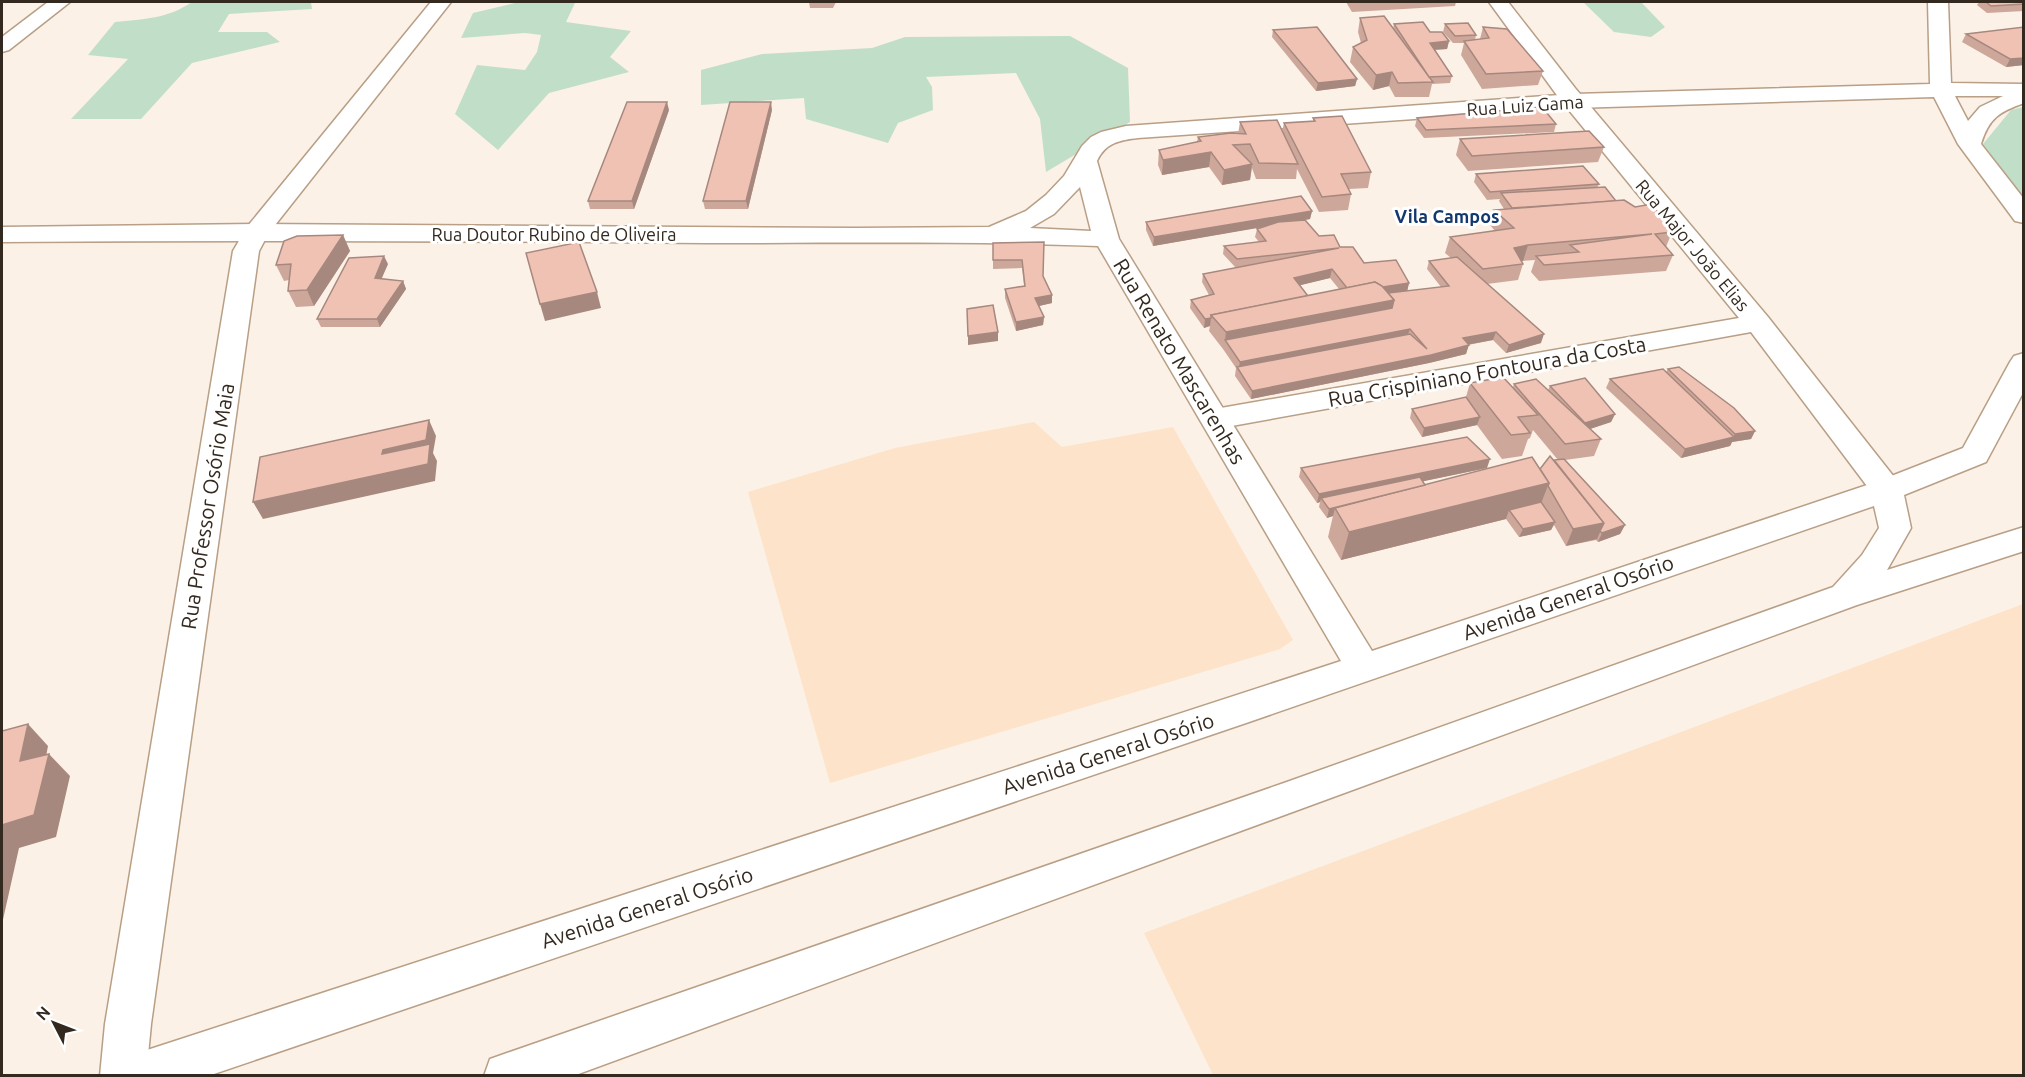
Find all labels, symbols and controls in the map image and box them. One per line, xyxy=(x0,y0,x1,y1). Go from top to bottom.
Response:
street label: Rua Luiz Gama xyxy=(1466,91,1584,119)
street label: Rua Major João Elias xyxy=(1632,175,1754,315)
district label: Vila Campos xyxy=(1395,206,1499,226)
street label: Rua Doutor Rubino de Oliveira xyxy=(432,224,676,244)
street label: Rua Renato Mascarenhas xyxy=(1109,254,1251,468)
street label: Rua Crispiniano Fontoura da Costa xyxy=(1326,331,1648,411)
street label: Rua Professor Osório Maia xyxy=(176,381,238,631)
street label: Avenida General Osório xyxy=(1459,550,1677,644)
street label: Avenida General Osório xyxy=(999,707,1217,799)
street label: Avenida General Osório xyxy=(538,861,756,953)
north arrow xyxy=(24,993,84,1053)
text: N xyxy=(32,1003,54,1023)

